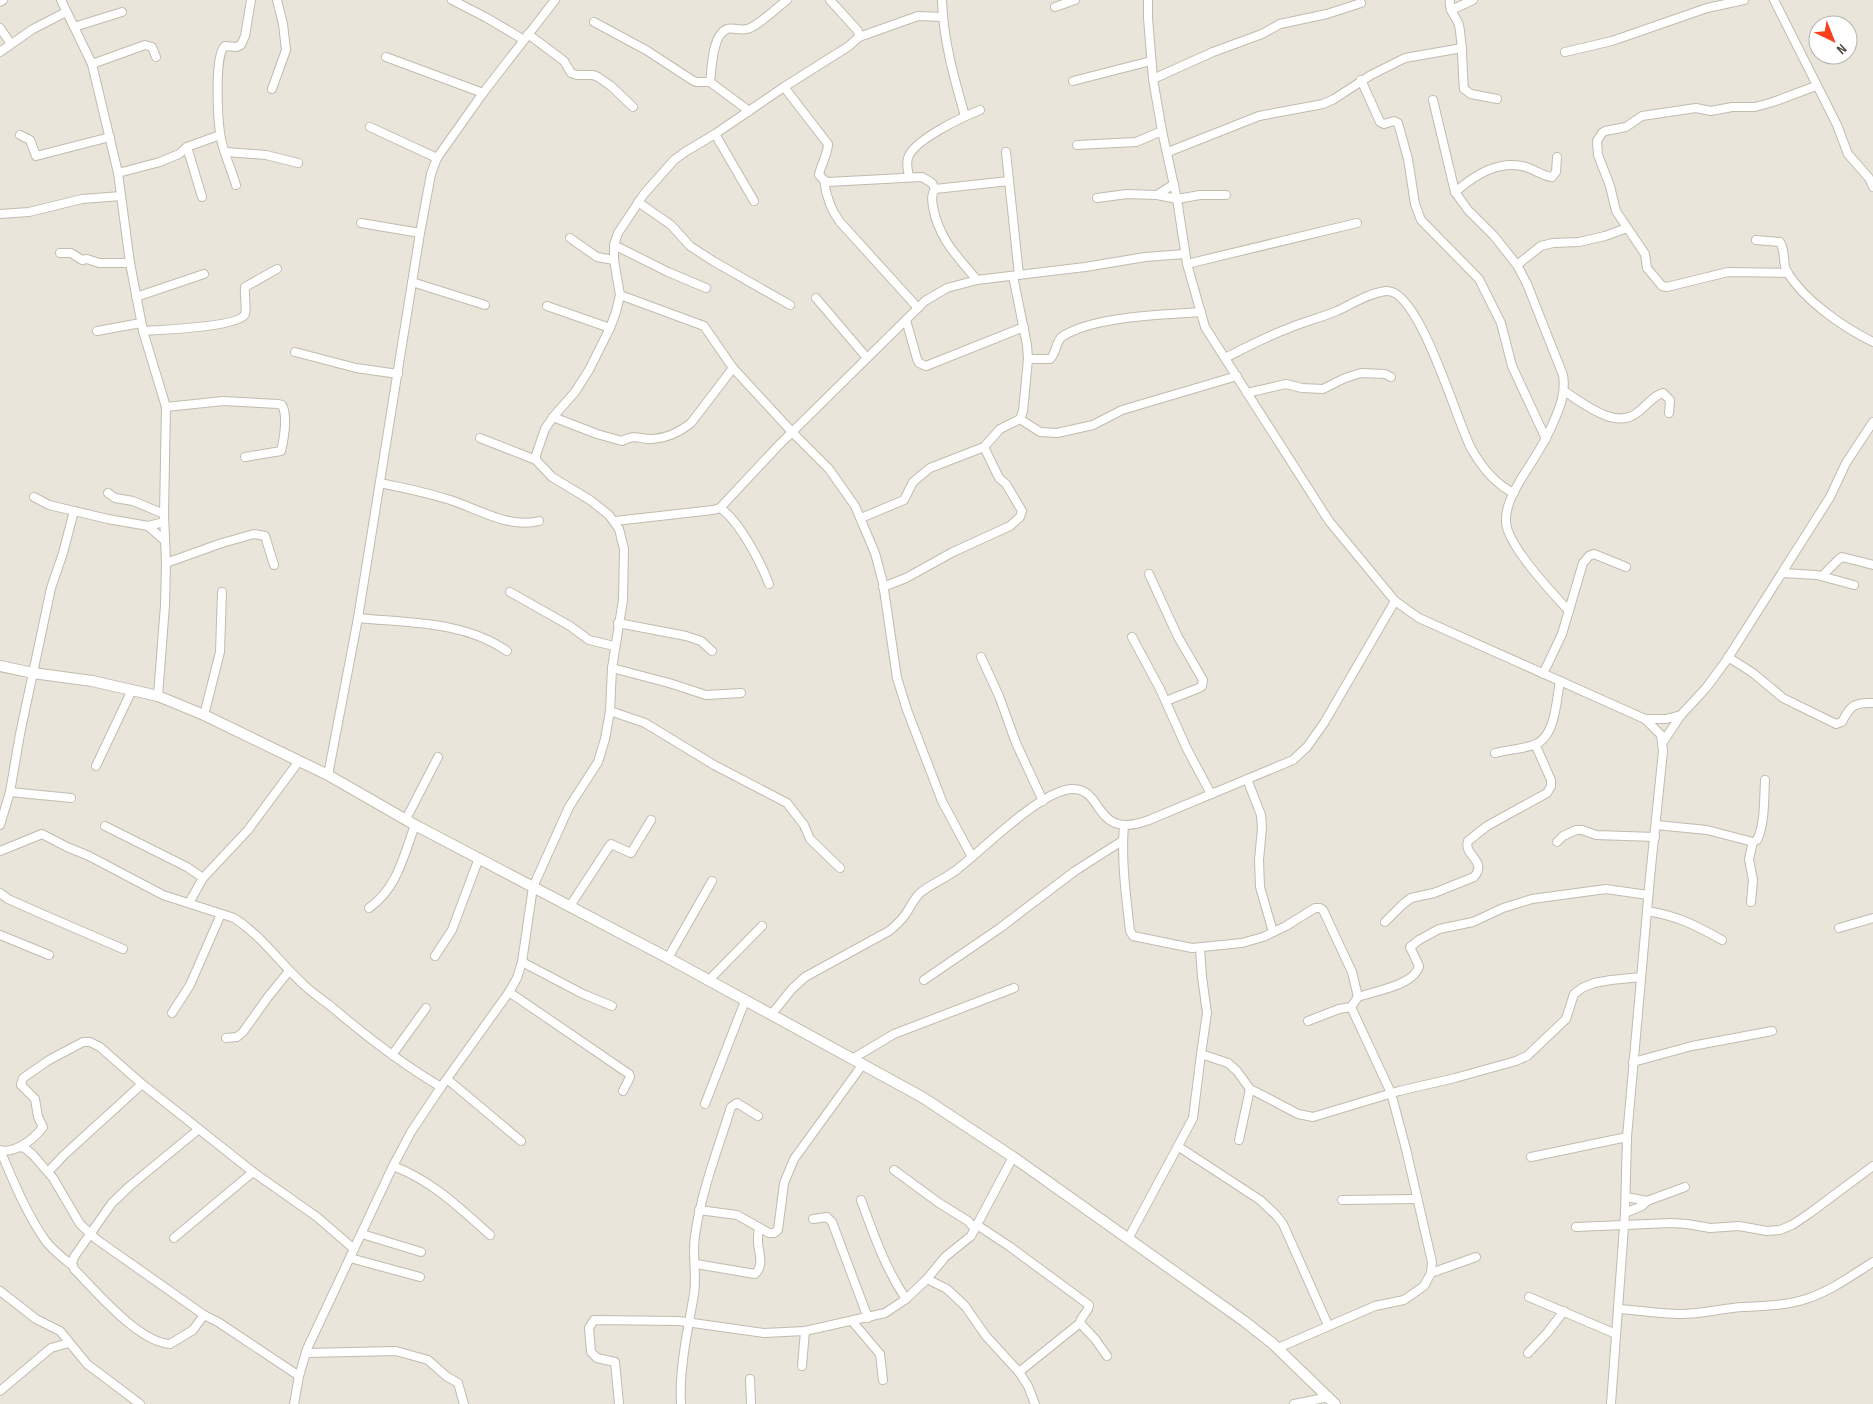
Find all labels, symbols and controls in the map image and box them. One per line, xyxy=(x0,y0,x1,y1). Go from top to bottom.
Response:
north arrow xyxy=(1808,15,1858,65)
text: N xyxy=(1833,40,1850,58)

